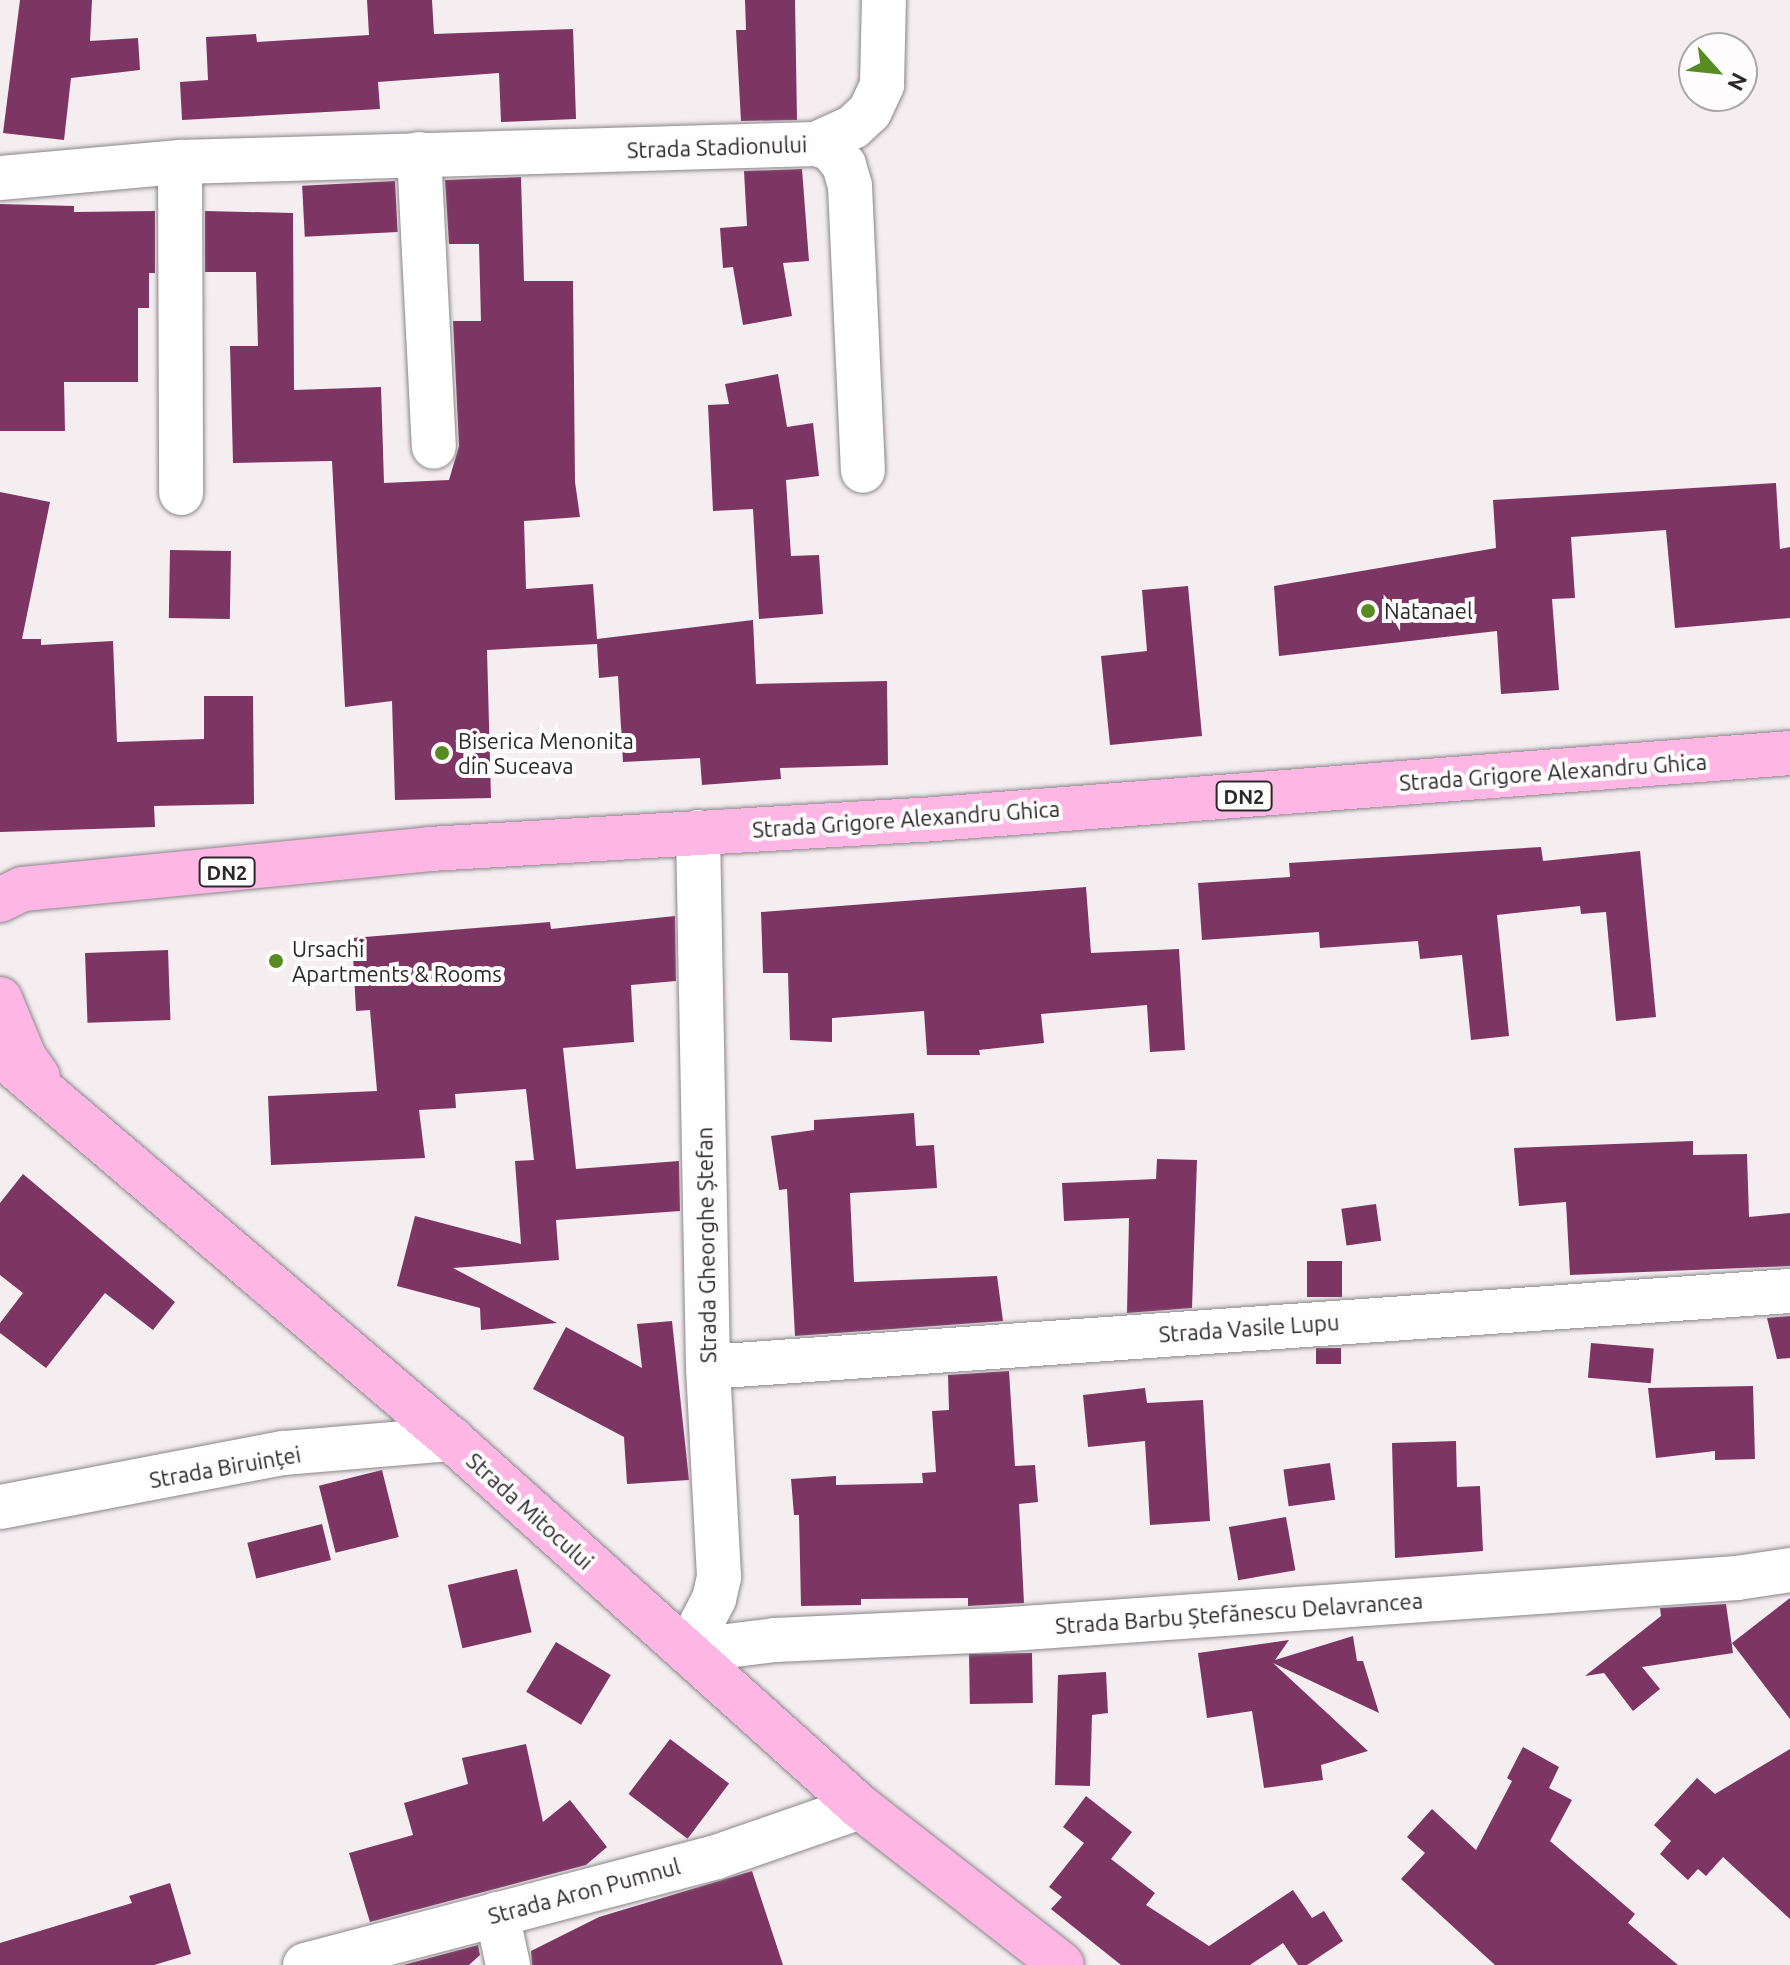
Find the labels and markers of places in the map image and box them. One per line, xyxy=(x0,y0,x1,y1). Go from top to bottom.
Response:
place label: Natanael xyxy=(1384,598,1473,624)
marker: Natanael xyxy=(1359,602,1377,620)
place label: Biserica Menonita din Suceava xyxy=(458,727,634,778)
marker: Biserica Menonita din Suceava xyxy=(433,744,451,762)
place label: Ursachi Apartments & Rooms xyxy=(292,935,502,986)
marker: Ursachi Apartments & Rooms xyxy=(267,952,285,970)

